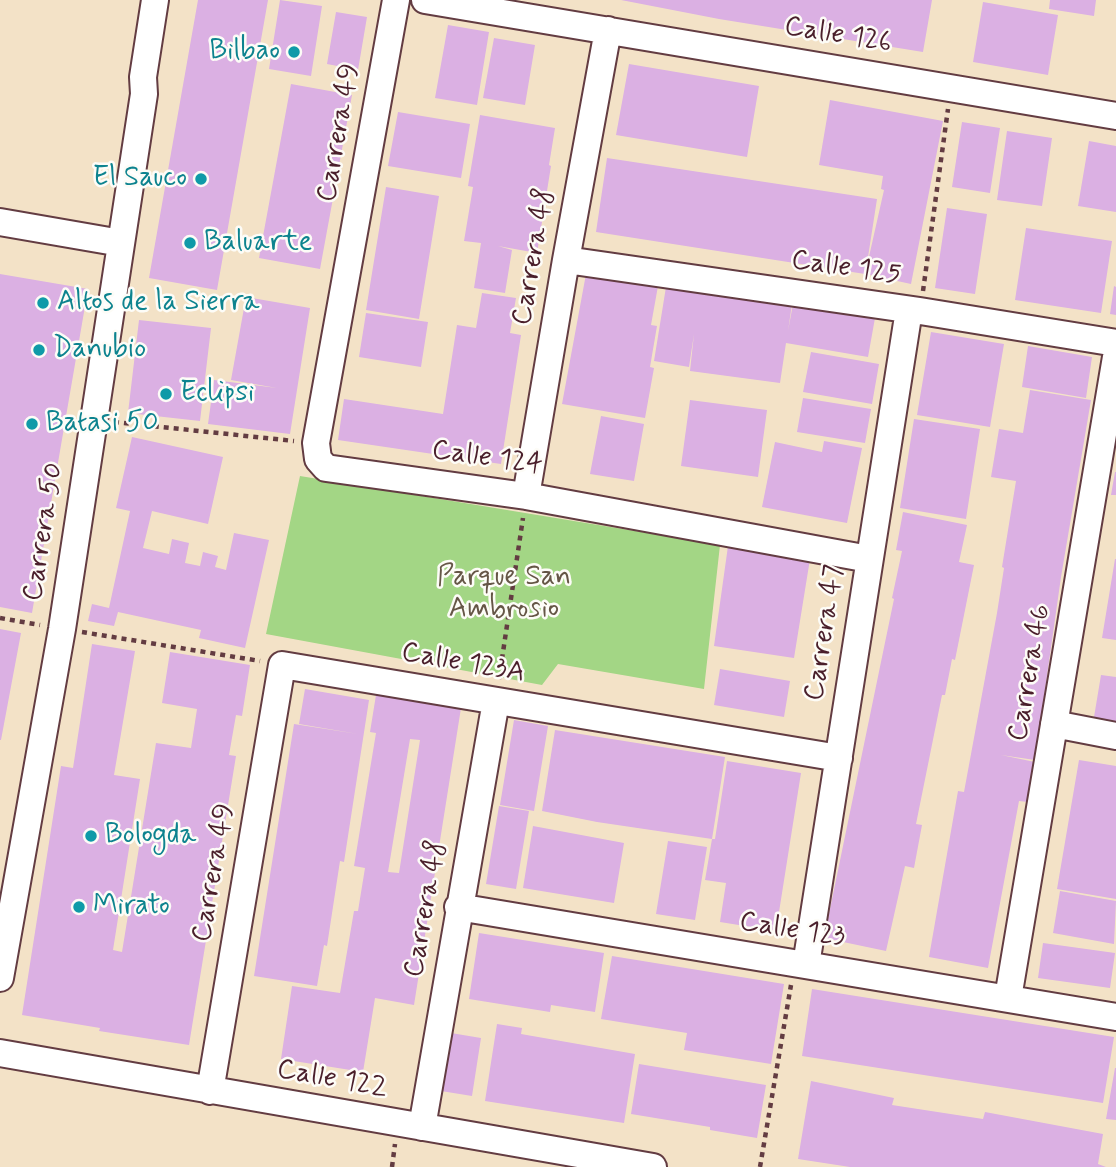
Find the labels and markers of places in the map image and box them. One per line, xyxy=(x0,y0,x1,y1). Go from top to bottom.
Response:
place label: Bilbao xyxy=(210,35,280,69)
marker: Bilbao xyxy=(286,44,302,60)
place label: El Sauco xyxy=(93,162,187,196)
marker: El Sauco xyxy=(193,171,209,187)
place label: Baluarte xyxy=(204,226,312,260)
marker: Baluarte xyxy=(182,235,198,251)
place label: Altos de la Sierra xyxy=(57,286,259,320)
marker: Altos de la Sierra xyxy=(35,295,51,311)
place label: Danubio xyxy=(53,333,146,367)
marker: Danubio xyxy=(31,342,47,358)
place label: Eclipsi xyxy=(180,377,254,411)
marker: Eclipsi xyxy=(158,386,174,402)
place label: Batasi 50 xyxy=(46,407,158,441)
marker: Batasi 50 xyxy=(24,416,40,432)
place label: Bologda xyxy=(105,819,196,853)
marker: Bologda xyxy=(83,828,99,844)
place label: Mirato xyxy=(93,890,170,924)
marker: Mirato xyxy=(71,899,87,915)

